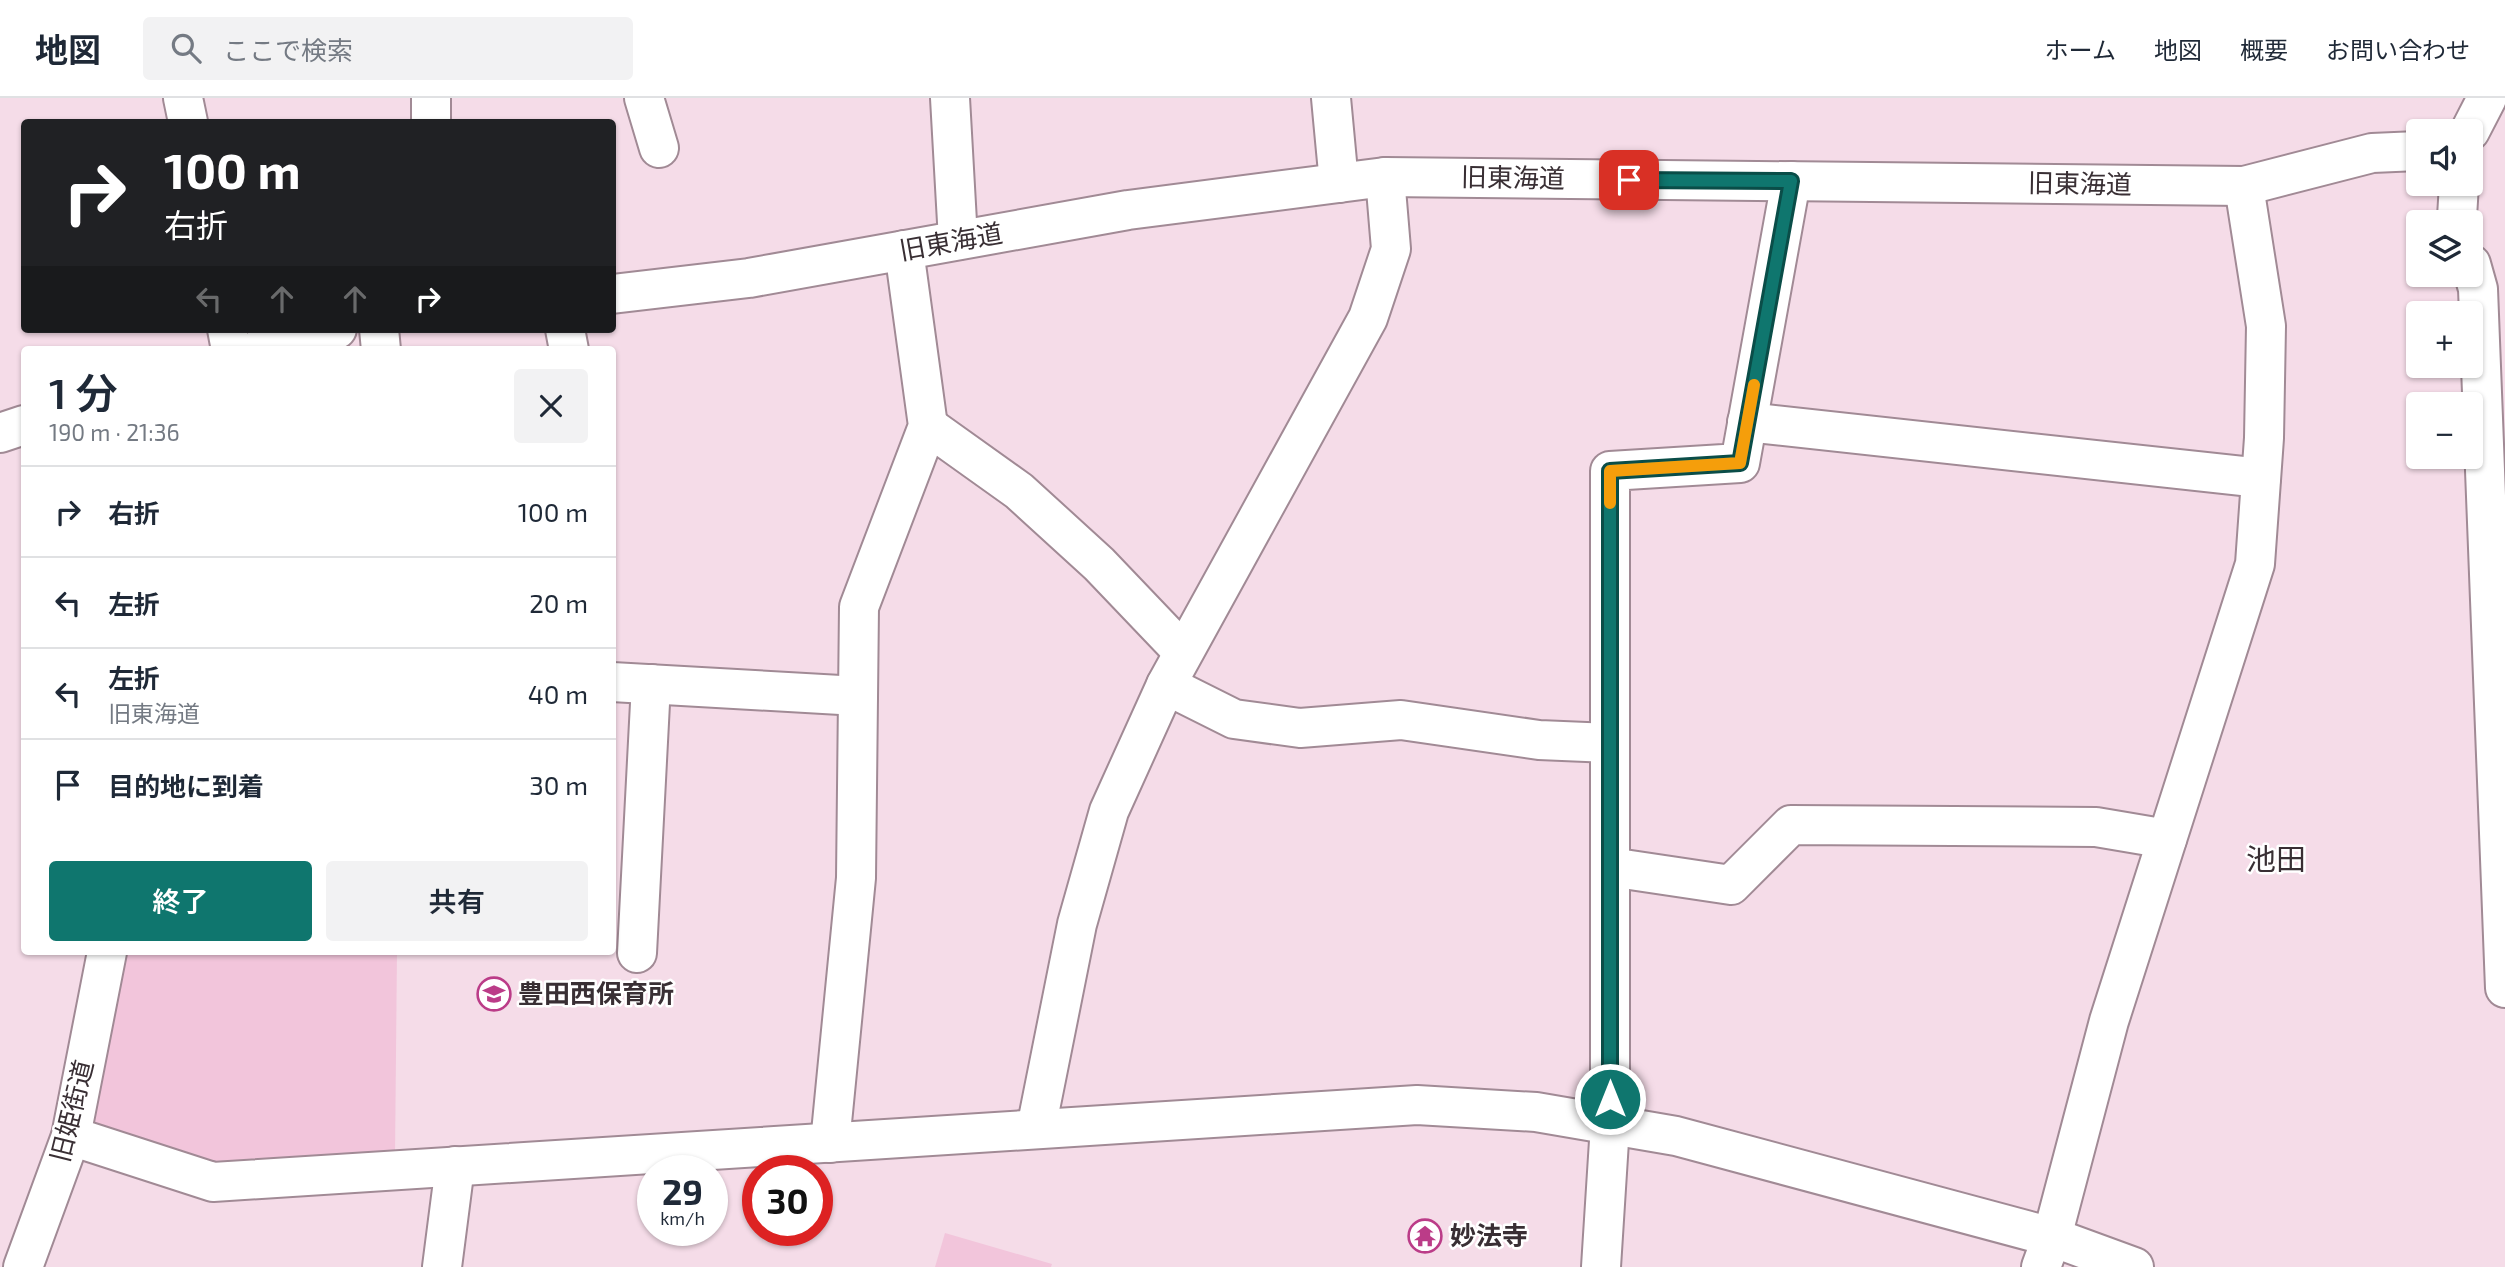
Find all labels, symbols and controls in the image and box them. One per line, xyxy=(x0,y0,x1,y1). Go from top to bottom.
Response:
search box xyxy=(143,17,633,80)
text: 地図 xyxy=(35,29,101,69)
icon: search xyxy=(167,29,205,67)
text: ここで検索 xyxy=(223,34,353,65)
text: ホーム xyxy=(2045,35,2116,64)
text: 地図 xyxy=(2154,35,2202,64)
text: 概要 xyxy=(2240,35,2288,64)
text: お問い合わせ xyxy=(2326,35,2470,64)
map controls xyxy=(2406,119,2483,469)
button: sound xyxy=(2406,119,2483,196)
text: 100 m xyxy=(164,140,301,199)
icon: right xyxy=(49,147,140,238)
pin xyxy=(1599,150,1659,210)
street label: 旧東海道 xyxy=(1461,160,1565,193)
icon: arrive xyxy=(1610,161,1648,199)
street label: 旧東海道 xyxy=(2028,166,2132,199)
text: 右折 xyxy=(164,205,228,243)
button: layers xyxy=(2406,210,2483,287)
street label: 旧東海道 xyxy=(897,216,1005,265)
icon: left xyxy=(190,280,228,318)
icon: ahead xyxy=(263,280,301,318)
icon: ahead xyxy=(336,280,374,318)
icon: right xyxy=(409,280,447,318)
button: + xyxy=(2406,301,2483,378)
text: 1 分 xyxy=(49,367,118,417)
button: close xyxy=(514,369,588,443)
button: − xyxy=(2406,392,2483,469)
text: 190 m · 21:36 xyxy=(49,418,180,446)
icon: right xyxy=(49,493,87,531)
text: 100 m xyxy=(518,496,588,527)
text: 右折 xyxy=(108,497,160,528)
icon: left xyxy=(49,584,87,622)
text: 20 m xyxy=(529,587,588,618)
text: 左折 xyxy=(108,588,160,619)
text: 左折 xyxy=(108,662,160,693)
icon: left xyxy=(49,675,87,713)
text: 40 m xyxy=(528,678,588,709)
text: 旧東海道 xyxy=(108,699,200,727)
icon: arrive xyxy=(49,766,87,804)
text: 30 m xyxy=(529,769,588,800)
text: 目的地に到着 xyxy=(108,770,264,801)
district label: 池田 xyxy=(2246,840,2306,876)
button: 終了 xyxy=(49,861,312,941)
button: 共有 xyxy=(326,861,588,941)
school or university icon: 豊田西保育所 xyxy=(475,975,513,1013)
place label: 豊田西保育所 xyxy=(518,977,674,1008)
street label: 旧姫街道 xyxy=(43,1056,98,1165)
position arrow xyxy=(1573,1062,1647,1136)
speed limit sign: 30 xyxy=(742,1155,833,1246)
text: 29 xyxy=(662,1170,703,1212)
text: km/h xyxy=(660,1207,705,1229)
temple icon: 妙法寺 xyxy=(1406,1217,1444,1255)
place label: 妙法寺 xyxy=(1450,1219,1528,1250)

